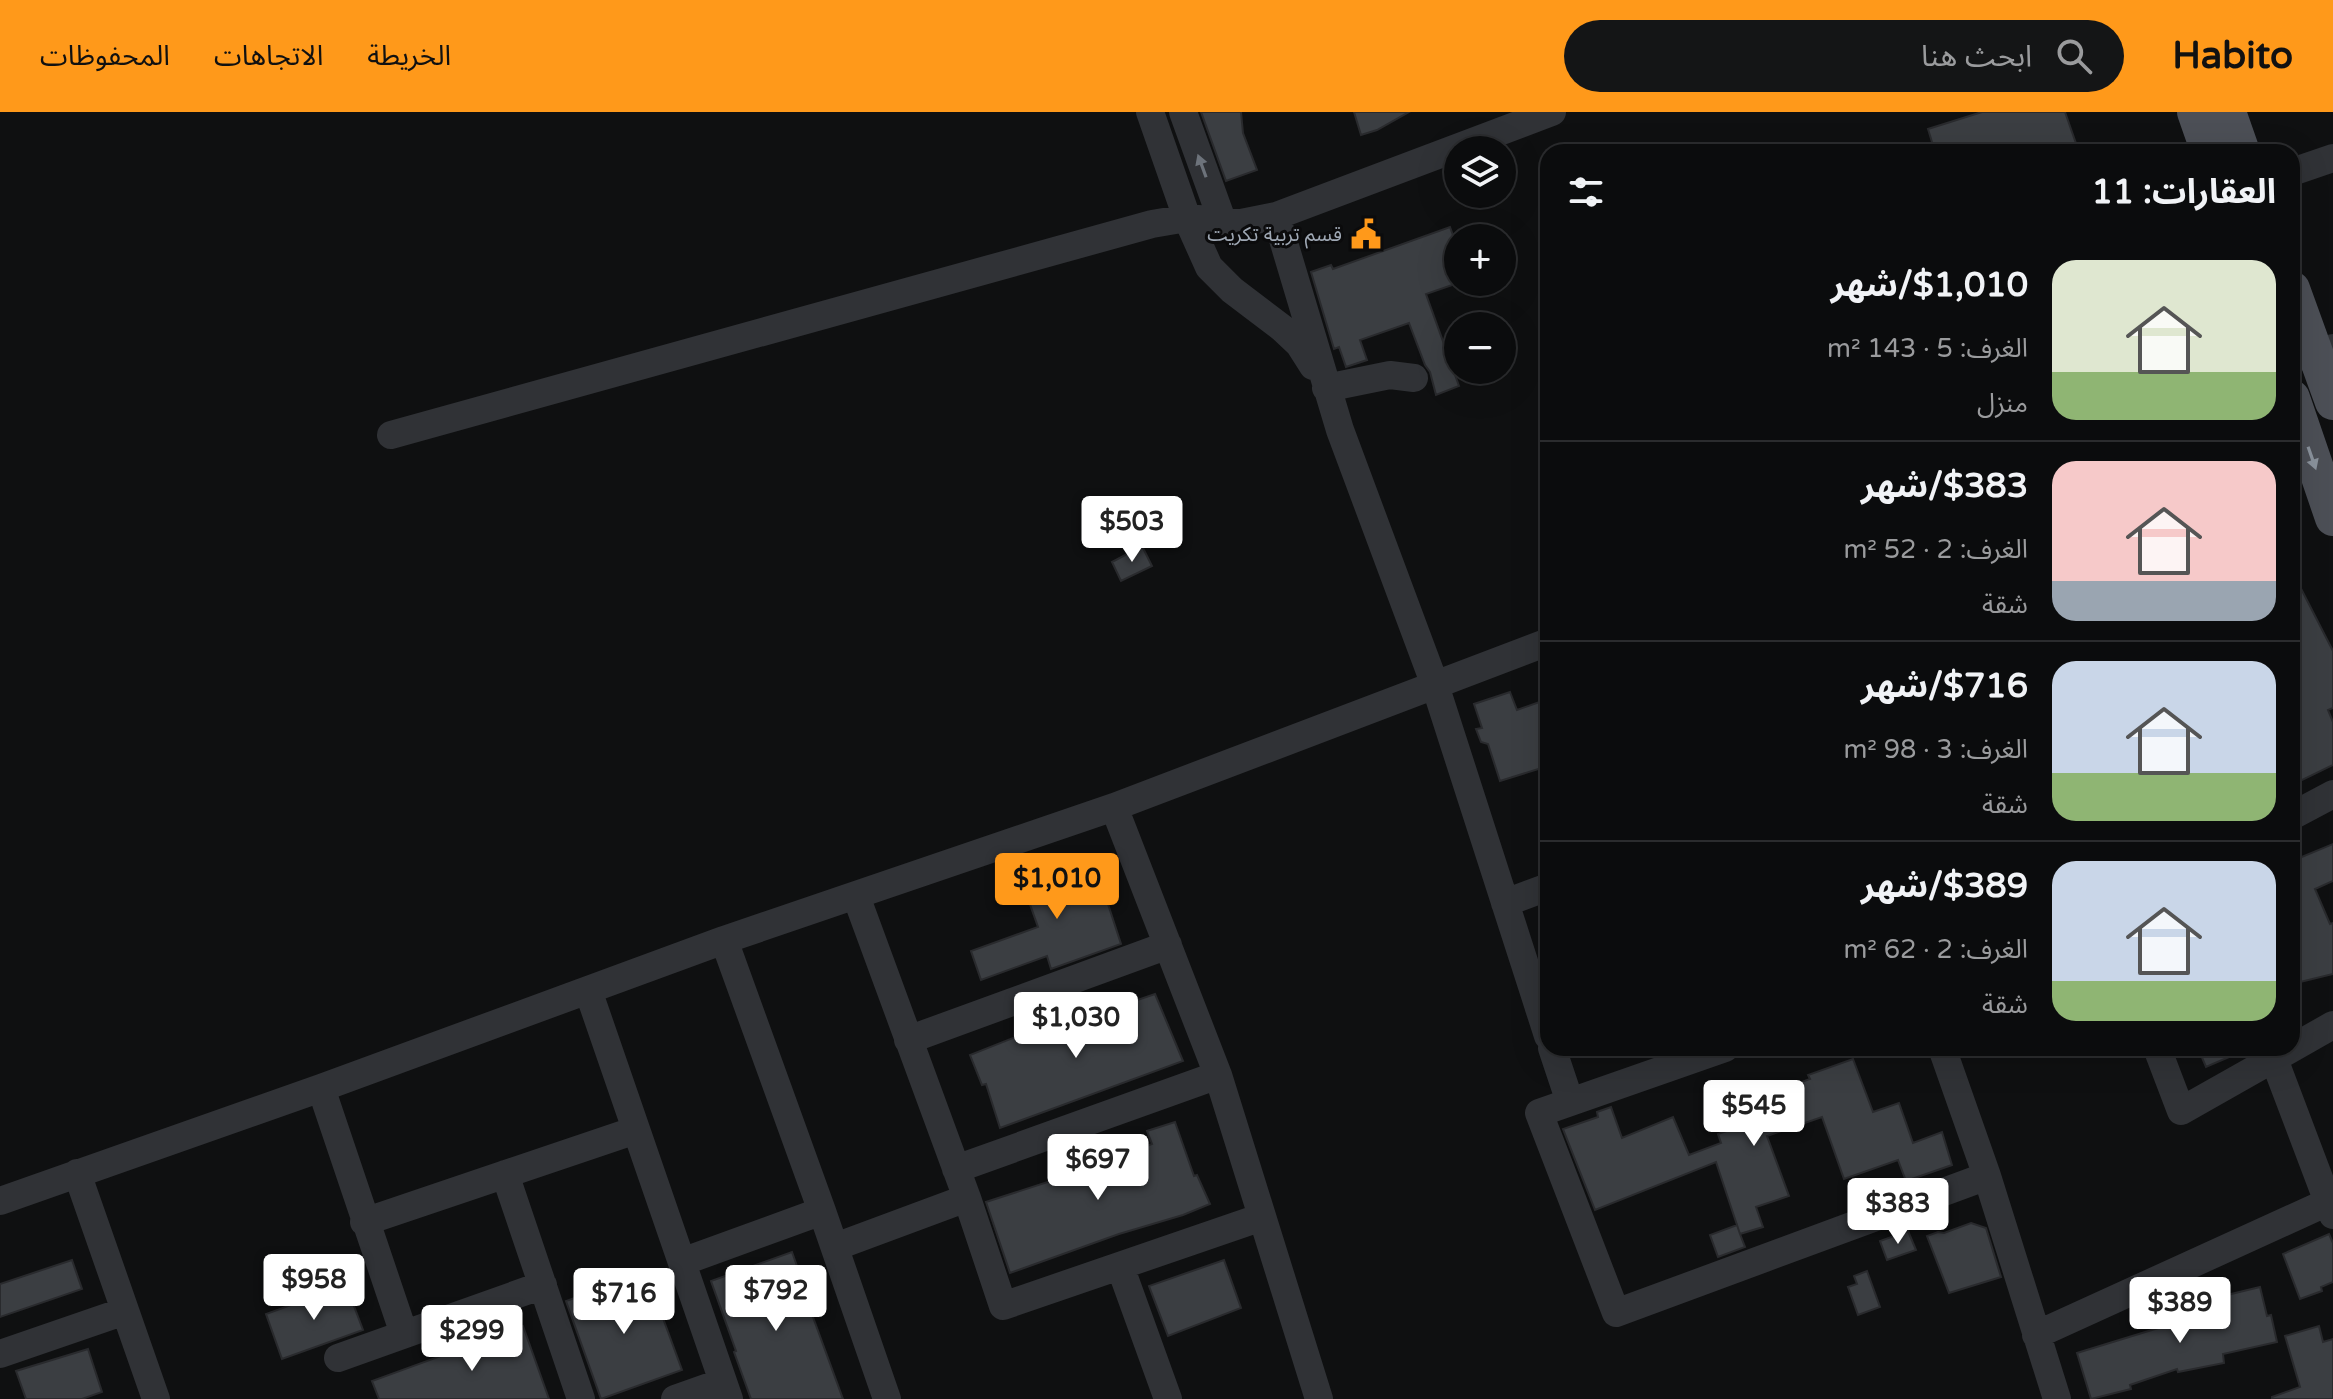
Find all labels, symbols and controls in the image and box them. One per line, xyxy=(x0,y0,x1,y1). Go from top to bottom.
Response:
search box xyxy=(1564,20,2124,92)
text: Habito xyxy=(2172,33,2293,79)
icon: search xyxy=(2052,34,2096,78)
text: ابحث هنا xyxy=(1921,38,2032,75)
text: المحفوظات xyxy=(40,39,170,73)
text: الاتجاهات xyxy=(214,39,323,73)
text: الخريطة xyxy=(367,39,451,73)
map controls xyxy=(1444,136,1516,384)
button: layers xyxy=(1444,136,1516,208)
one-way arrow xyxy=(1195,154,1208,178)
icon: filters xyxy=(1564,170,1608,214)
text: العقارات: 11 xyxy=(2092,172,2276,213)
public building icon: قسم تربية تكريت xyxy=(1349,217,1383,251)
place label: قسم تربية تكريت xyxy=(1207,223,1342,249)
button: + xyxy=(1444,224,1516,296)
text: $1,010/شهر xyxy=(1831,265,2028,306)
icon: home xyxy=(2116,292,2212,388)
button: − xyxy=(1444,312,1516,384)
text: الغرف: 5 · 143 m² xyxy=(1827,333,2028,364)
text: منزل xyxy=(1977,388,2028,419)
one-way arrow xyxy=(2307,446,2319,470)
text: $383/شهر xyxy=(1861,466,2028,507)
icon: home xyxy=(2116,493,2212,589)
pin: $503 xyxy=(1085,496,1179,564)
text: $503 xyxy=(1099,506,1165,537)
text: الغرف: 2 · 52 m² xyxy=(1843,534,2028,565)
text: شقة xyxy=(1982,589,2028,620)
text: $716/شهر xyxy=(1861,666,2028,707)
icon: home xyxy=(2116,693,2212,789)
text: الغرف: 3 · 98 m² xyxy=(1843,734,2028,765)
text: شقة xyxy=(1982,789,2028,820)
pin: $1,010 xyxy=(992,853,1122,921)
text: $1,010 xyxy=(1013,863,1101,894)
text: $389/شهر xyxy=(1861,866,2028,907)
icon: home xyxy=(2116,893,2212,989)
text: الغرف: 2 · 62 m² xyxy=(1843,934,2028,965)
text: شقة xyxy=(1982,989,2028,1020)
pin: $1,030 xyxy=(1011,992,1141,1060)
text: $1,030 xyxy=(1032,1002,1120,1033)
pin: $545 xyxy=(1707,1080,1801,1148)
text: $545 xyxy=(1721,1090,1787,1121)
pin: $697 xyxy=(1051,1134,1145,1202)
text: $697 xyxy=(1065,1144,1131,1175)
pin: $383 xyxy=(1851,1178,1945,1246)
text: $383 xyxy=(1865,1188,1931,1219)
pin: $958 xyxy=(267,1254,361,1322)
text: $958 xyxy=(281,1264,347,1295)
pin: $792 xyxy=(729,1265,823,1333)
pin: $716 xyxy=(577,1268,671,1336)
text: $792 xyxy=(743,1275,809,1306)
pin: $389 xyxy=(2133,1277,2227,1345)
text: $716 xyxy=(591,1278,657,1309)
text: $389 xyxy=(2147,1287,2213,1318)
pin: $299 xyxy=(425,1305,519,1373)
text: $299 xyxy=(439,1315,505,1346)

